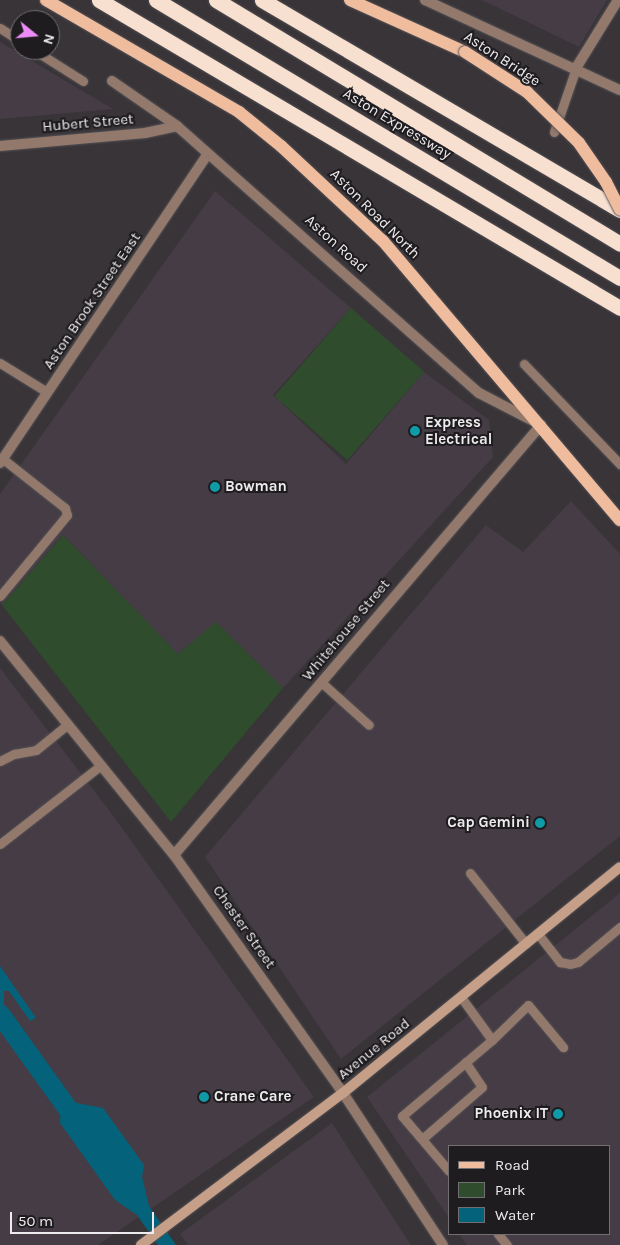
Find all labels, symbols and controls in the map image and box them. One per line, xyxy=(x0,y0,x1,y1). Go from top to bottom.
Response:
north arrow xyxy=(10,10,60,60)
street label: Aston Bridge xyxy=(461,28,543,90)
text: N xyxy=(39,32,58,47)
street label: Aston Expressway xyxy=(340,85,454,163)
street label: Hubert Street xyxy=(42,110,134,136)
street label: Aston Road North xyxy=(326,165,424,263)
street label: Aston Road xyxy=(301,211,371,277)
street label: Aston Brook Street East xyxy=(40,229,144,373)
place label: Express Electrical xyxy=(425,413,492,448)
marker: Express Electrical xyxy=(409,425,421,437)
place label: Bowman xyxy=(225,478,287,496)
marker: Bowman xyxy=(209,481,221,493)
street label: Whitehouse Street xyxy=(298,576,394,684)
place label: Cap Gemini xyxy=(447,814,530,832)
marker: Cap Gemini xyxy=(534,817,546,829)
street label: Chester Street xyxy=(209,882,279,972)
street label: Avenue Road xyxy=(334,1014,414,1084)
place label: Crane Care xyxy=(214,1088,291,1106)
marker: Crane Care xyxy=(198,1091,210,1103)
place label: Phoenix IT xyxy=(475,1105,548,1123)
marker: Phoenix IT xyxy=(552,1108,564,1120)
legend xyxy=(448,1145,610,1235)
text: Road xyxy=(495,1156,530,1174)
text: Park xyxy=(495,1181,525,1199)
scale bar xyxy=(12,1202,156,1234)
text: Water xyxy=(495,1206,535,1224)
text: 50 m xyxy=(18,1212,53,1230)

